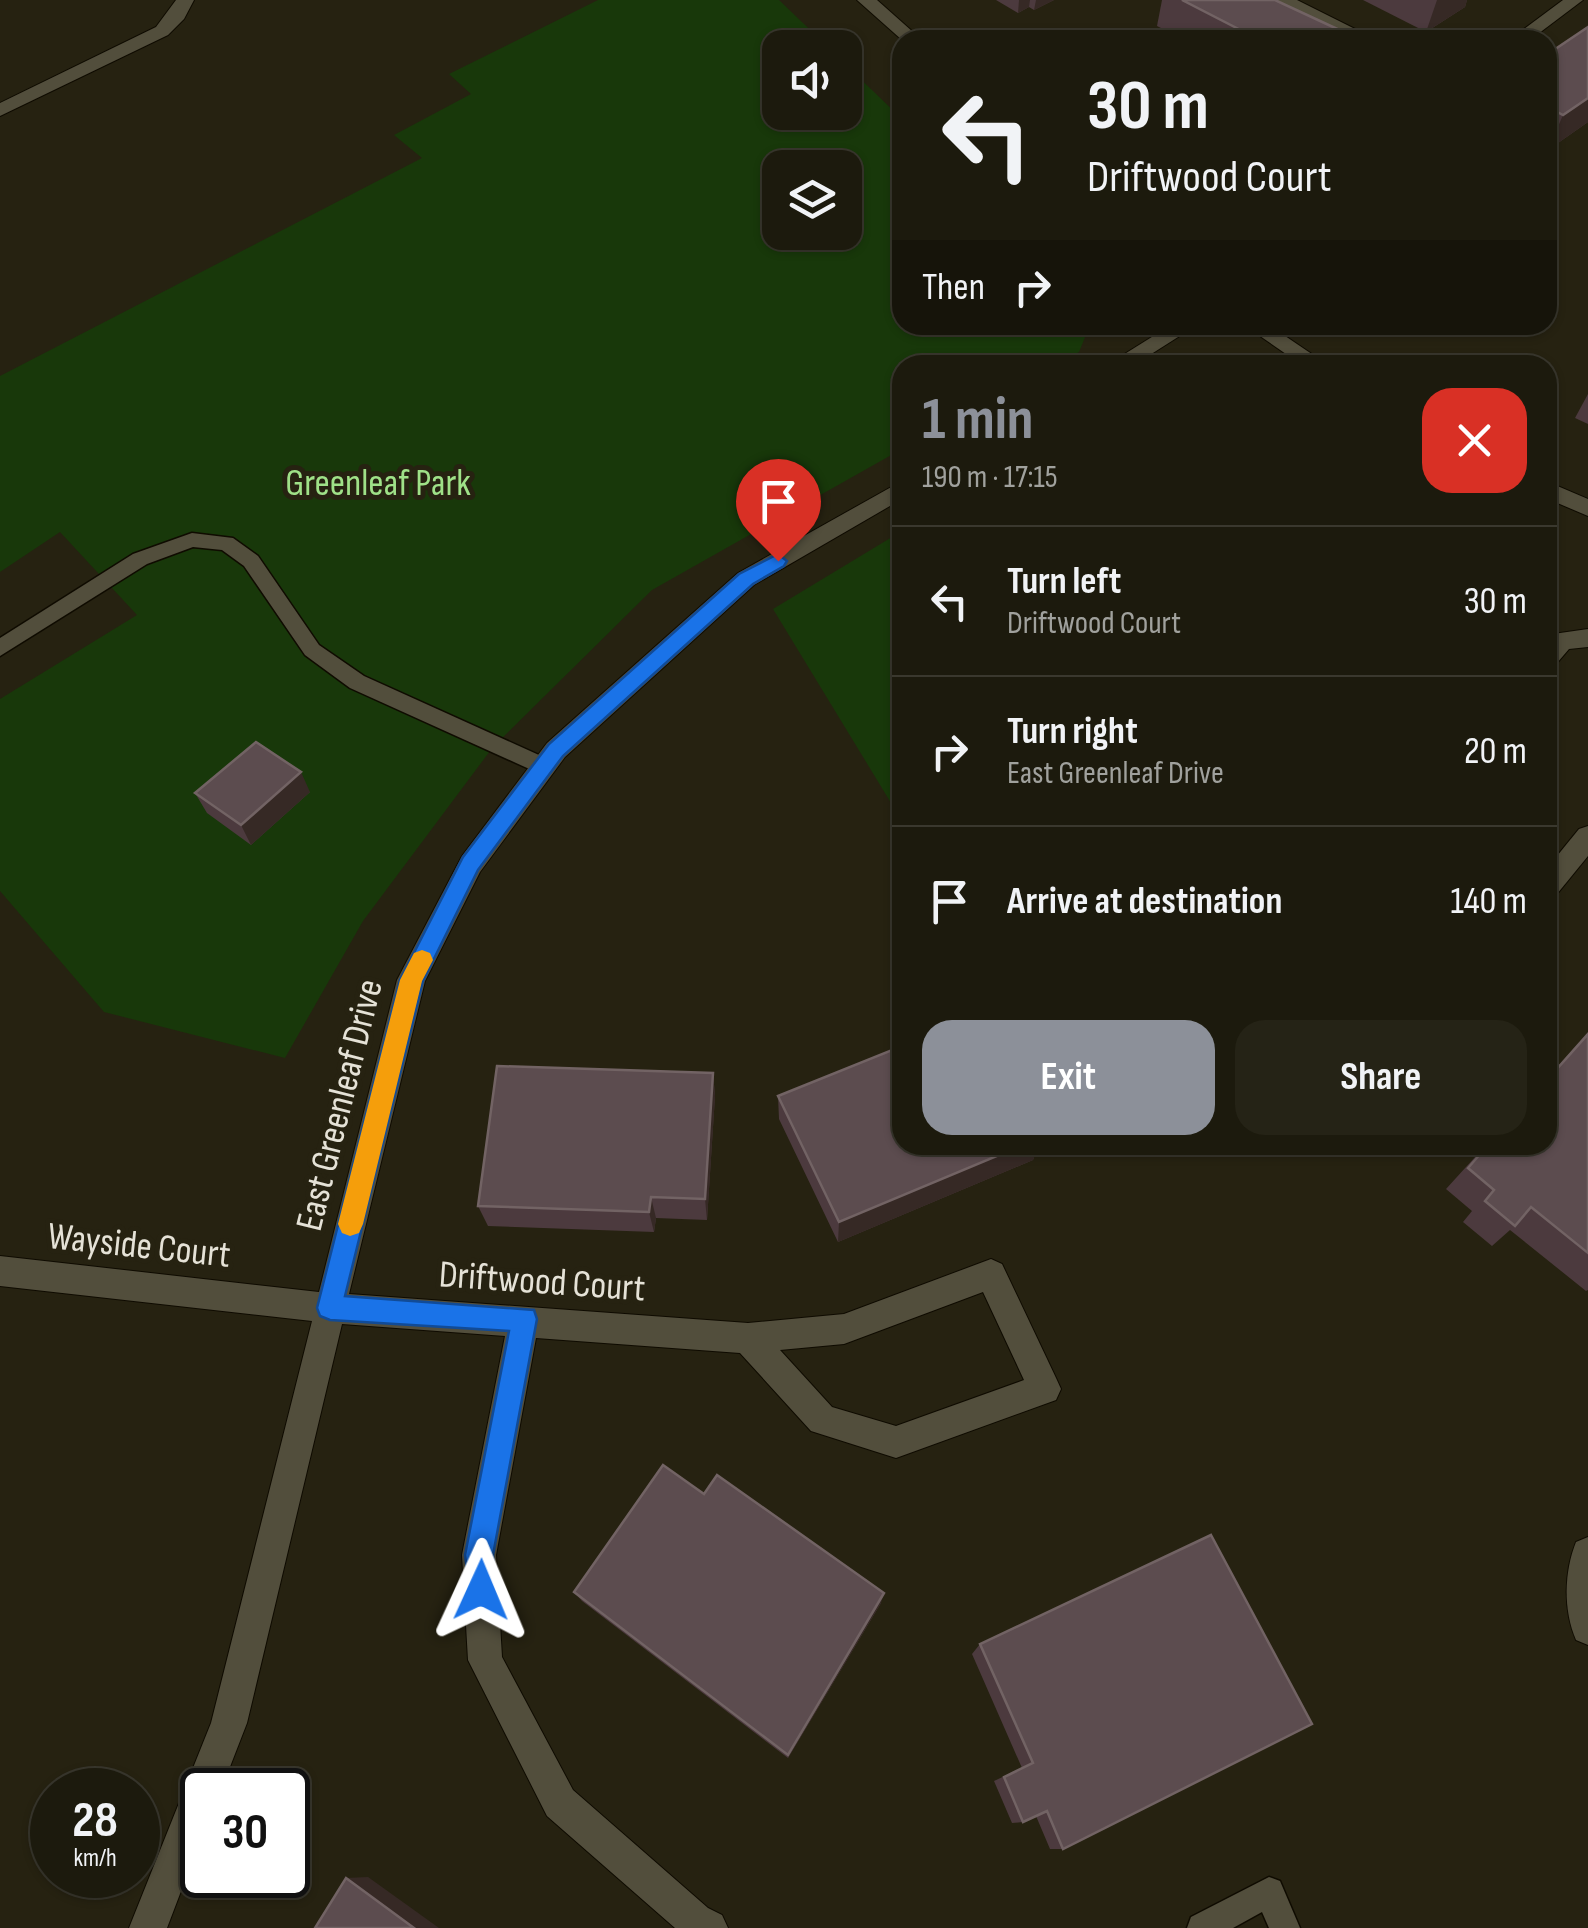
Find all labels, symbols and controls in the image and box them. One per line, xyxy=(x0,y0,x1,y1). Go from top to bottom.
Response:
map controls xyxy=(762,30,862,250)
button: sound xyxy=(762,30,862,130)
text: 30 m xyxy=(1087,65,1209,149)
icon: left xyxy=(922,70,1052,200)
button: layers xyxy=(762,150,862,250)
text: Driftwood Court xyxy=(1087,150,1332,205)
icon: right xyxy=(1005,260,1060,315)
text: Then xyxy=(922,265,985,310)
text: 1 min xyxy=(922,384,1034,456)
button: close xyxy=(1422,388,1527,493)
text: 190 m · 17:15 xyxy=(922,458,1058,497)
pin xyxy=(736,459,821,562)
park label: Greenleaf Park xyxy=(285,461,471,506)
icon: arrive xyxy=(751,474,806,529)
text: Turn left xyxy=(1007,559,1121,604)
icon: left xyxy=(922,574,977,629)
text: 30 m xyxy=(1464,579,1527,624)
text: Driftwood Court xyxy=(1007,604,1181,643)
text: Turn right xyxy=(1007,709,1138,754)
icon: right xyxy=(922,724,977,779)
text: 20 m xyxy=(1464,729,1527,774)
text: East Greenleaf Drive xyxy=(1007,754,1224,793)
icon: arrive xyxy=(922,874,977,929)
text: Arrive at destination xyxy=(1007,879,1282,924)
text: 140 m xyxy=(1450,879,1527,924)
street label: East Greenleaf Drive xyxy=(287,975,393,1235)
button: Exit xyxy=(922,1020,1215,1135)
button: Share xyxy=(1235,1020,1527,1135)
street label: Wayside Court xyxy=(45,1214,233,1278)
street label: Driftwood Court xyxy=(437,1252,647,1312)
position arrow xyxy=(429,1538,533,1642)
speed limit sign: 30 xyxy=(180,1768,310,1898)
text: 28 xyxy=(72,1791,118,1851)
text: km/h xyxy=(73,1843,117,1874)

